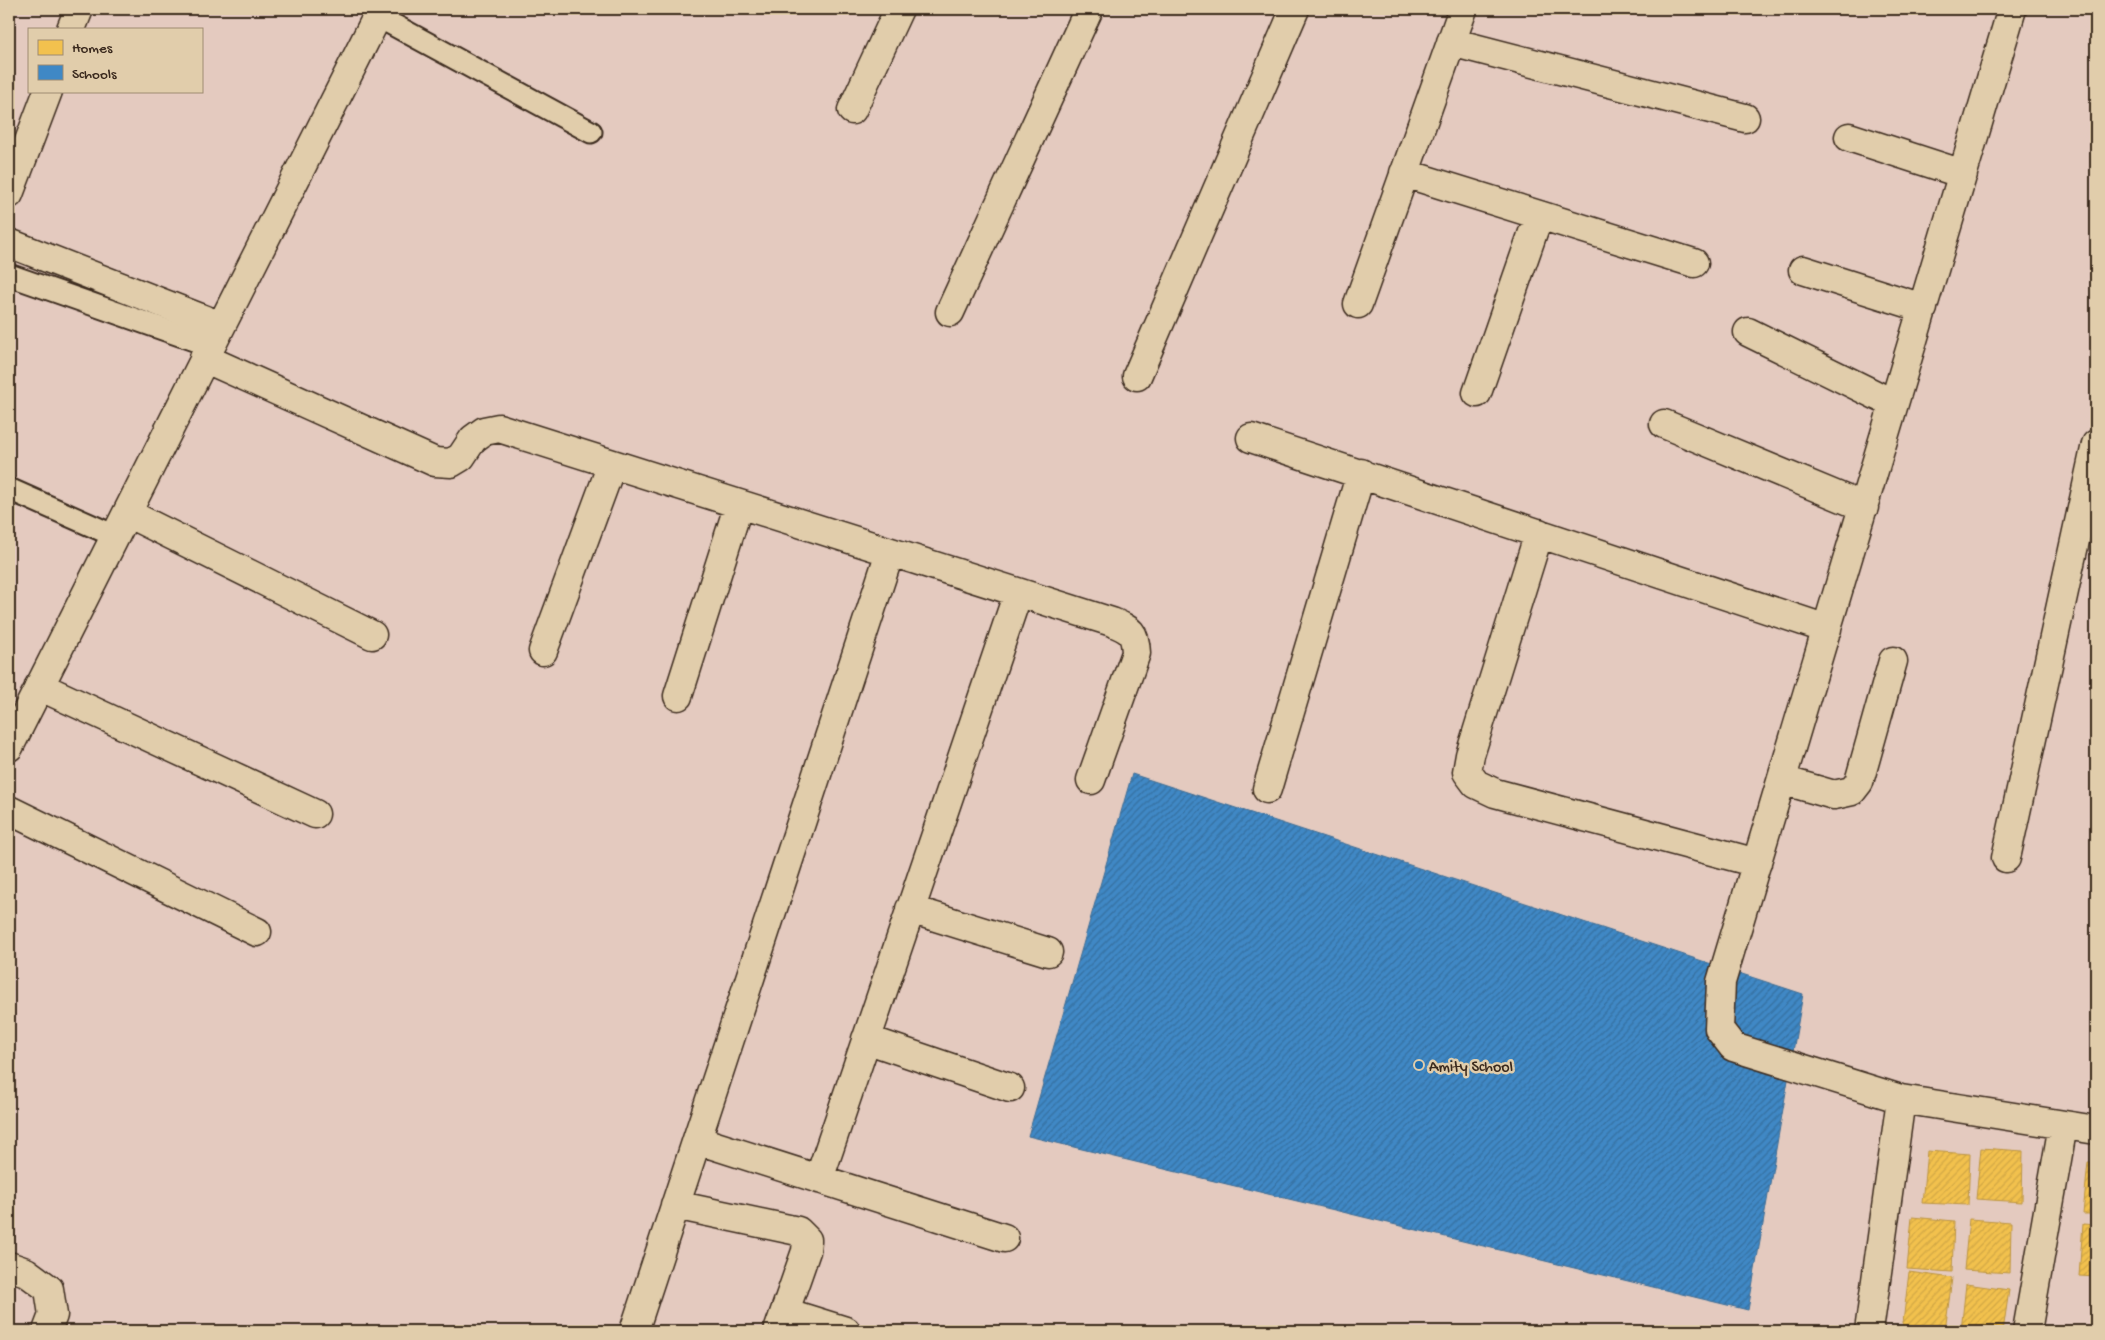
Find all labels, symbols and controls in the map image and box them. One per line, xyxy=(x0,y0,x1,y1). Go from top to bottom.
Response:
legend xyxy=(28,28,202,92)
text: Homes xyxy=(72,40,113,58)
text: Schools xyxy=(72,66,117,84)
marker: Amity School xyxy=(1413,1059,1425,1071)
place label: Amity School xyxy=(1429,1059,1513,1078)

